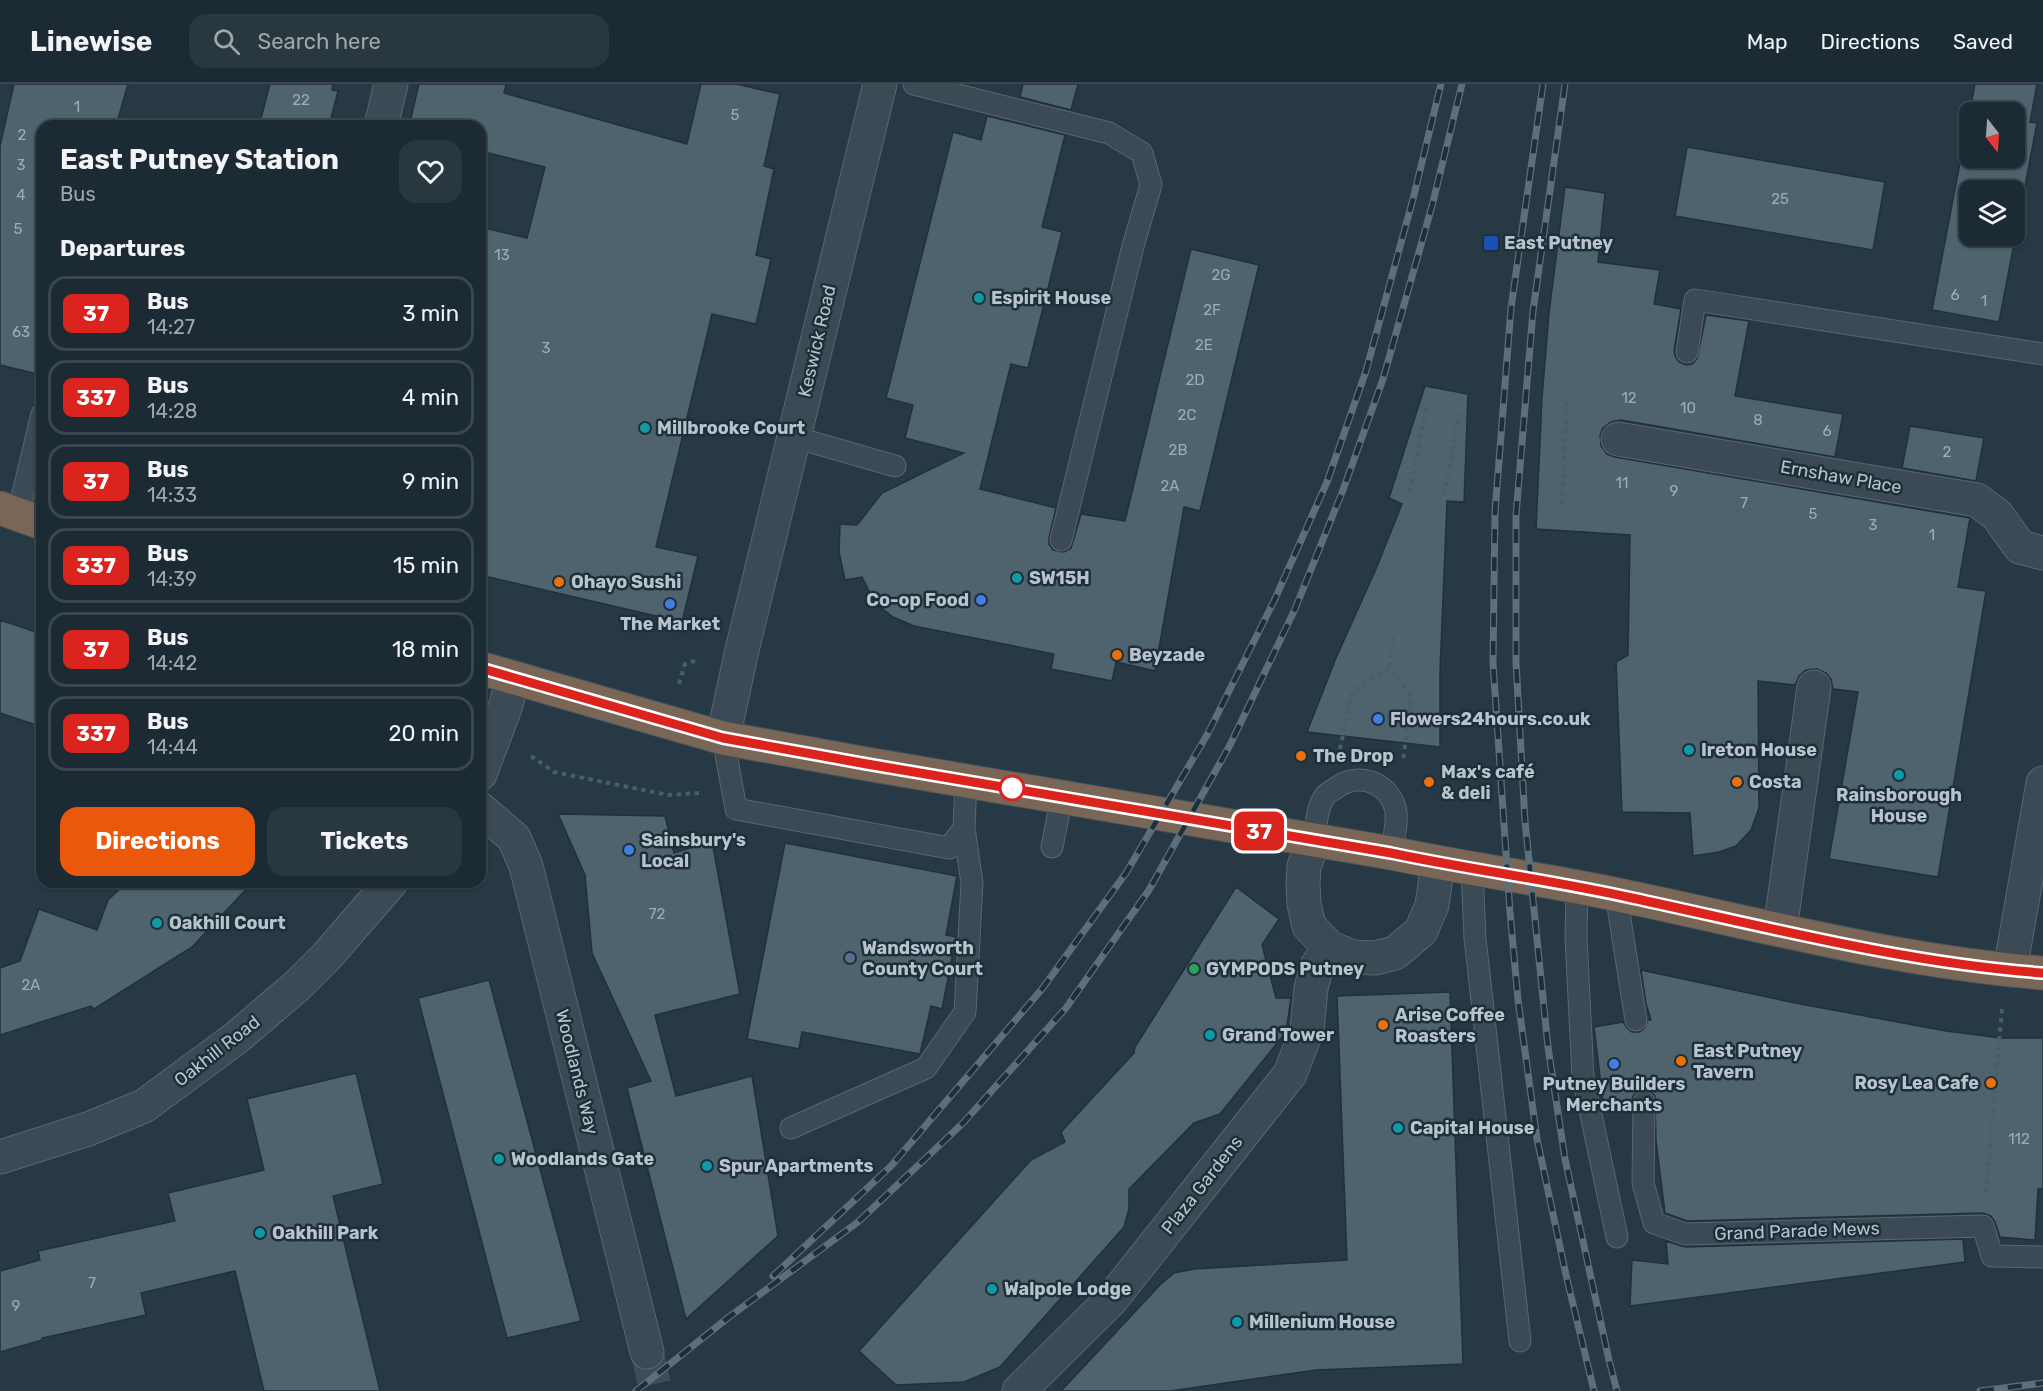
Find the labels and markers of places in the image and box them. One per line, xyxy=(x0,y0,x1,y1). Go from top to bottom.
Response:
place label: East Putney xyxy=(1504,232,1613,254)
marker: East Putney xyxy=(1482,234,1500,252)
place label: Espirit House xyxy=(991,287,1111,309)
marker: Espirit House xyxy=(972,291,986,305)
place label: Millbrooke Court xyxy=(657,417,805,439)
marker: Millbrooke Court xyxy=(638,421,652,435)
place label: SW15H xyxy=(1029,567,1090,589)
place label: Ohayo Sushi xyxy=(571,571,681,593)
marker: SW15H xyxy=(1010,571,1024,585)
marker: Ohayo Sushi xyxy=(552,575,566,589)
place label: Co-op Food xyxy=(866,589,969,611)
marker: Co-op Food xyxy=(974,593,988,607)
marker: The Market xyxy=(663,597,677,611)
place label: The Market xyxy=(620,613,720,635)
place label: Beyzade xyxy=(1129,644,1206,666)
marker: Beyzade xyxy=(1110,648,1124,662)
place label: Flowers24hours.co.uk xyxy=(1390,708,1591,730)
marker: Flowers24hours.co.uk xyxy=(1371,712,1385,726)
place label: Ireton House xyxy=(1701,739,1817,761)
marker: Ireton House xyxy=(1682,743,1696,757)
place label: The Drop xyxy=(1313,745,1394,767)
marker: The Drop xyxy=(1294,749,1308,763)
place label: Max's café & deli xyxy=(1441,761,1535,804)
marker: Rainsborough House xyxy=(1892,768,1906,782)
place label: Costa xyxy=(1749,771,1802,793)
unlabelled marker xyxy=(999,775,1025,801)
marker: Max's café & deli xyxy=(1422,775,1436,789)
marker: Costa xyxy=(1730,775,1744,789)
place label: Rainsborough House xyxy=(1836,784,1962,827)
place label: Sainsbury's Local xyxy=(641,829,746,872)
marker: Sainsbury's Local xyxy=(622,843,636,857)
place label: Oakhill Court xyxy=(169,912,286,934)
marker: Oakhill Court xyxy=(150,916,164,930)
place label: Wandsworth County Court xyxy=(862,937,983,980)
marker: Wandsworth County Court xyxy=(843,951,857,965)
place label: GYMPODS Putney xyxy=(1206,958,1364,980)
marker: GYMPODS Putney xyxy=(1187,962,1201,976)
place label: Arise Coffee Roasters xyxy=(1395,1004,1505,1047)
marker: Arise Coffee Roasters xyxy=(1376,1018,1390,1032)
place label: Grand Tower xyxy=(1222,1024,1334,1046)
marker: Grand Tower xyxy=(1203,1028,1217,1042)
place label: East Putney Tavern xyxy=(1693,1040,1802,1083)
marker: East Putney Tavern xyxy=(1674,1054,1688,1068)
marker: Putney Builders Merchants xyxy=(1607,1057,1621,1071)
place label: Rosy Lea Cafe xyxy=(1854,1072,1979,1094)
place label: Putney Builders Merchants xyxy=(1543,1073,1685,1116)
marker: Rosy Lea Cafe xyxy=(1984,1076,1998,1090)
place label: Capital House xyxy=(1410,1117,1535,1139)
marker: Capital House xyxy=(1391,1121,1405,1135)
place label: Woodlands Gate xyxy=(511,1148,654,1170)
marker: Woodlands Gate xyxy=(492,1152,506,1166)
place label: Spur Apartments xyxy=(719,1155,874,1177)
marker: Spur Apartments xyxy=(700,1159,714,1173)
place label: Oakhill Park xyxy=(272,1222,379,1244)
marker: Oakhill Park xyxy=(253,1226,267,1240)
place label: Walpole Lodge xyxy=(1004,1278,1132,1300)
marker: Walpole Lodge xyxy=(985,1282,999,1296)
place label: Millenium House xyxy=(1249,1311,1396,1333)
marker: Millenium House xyxy=(1230,1315,1244,1329)

